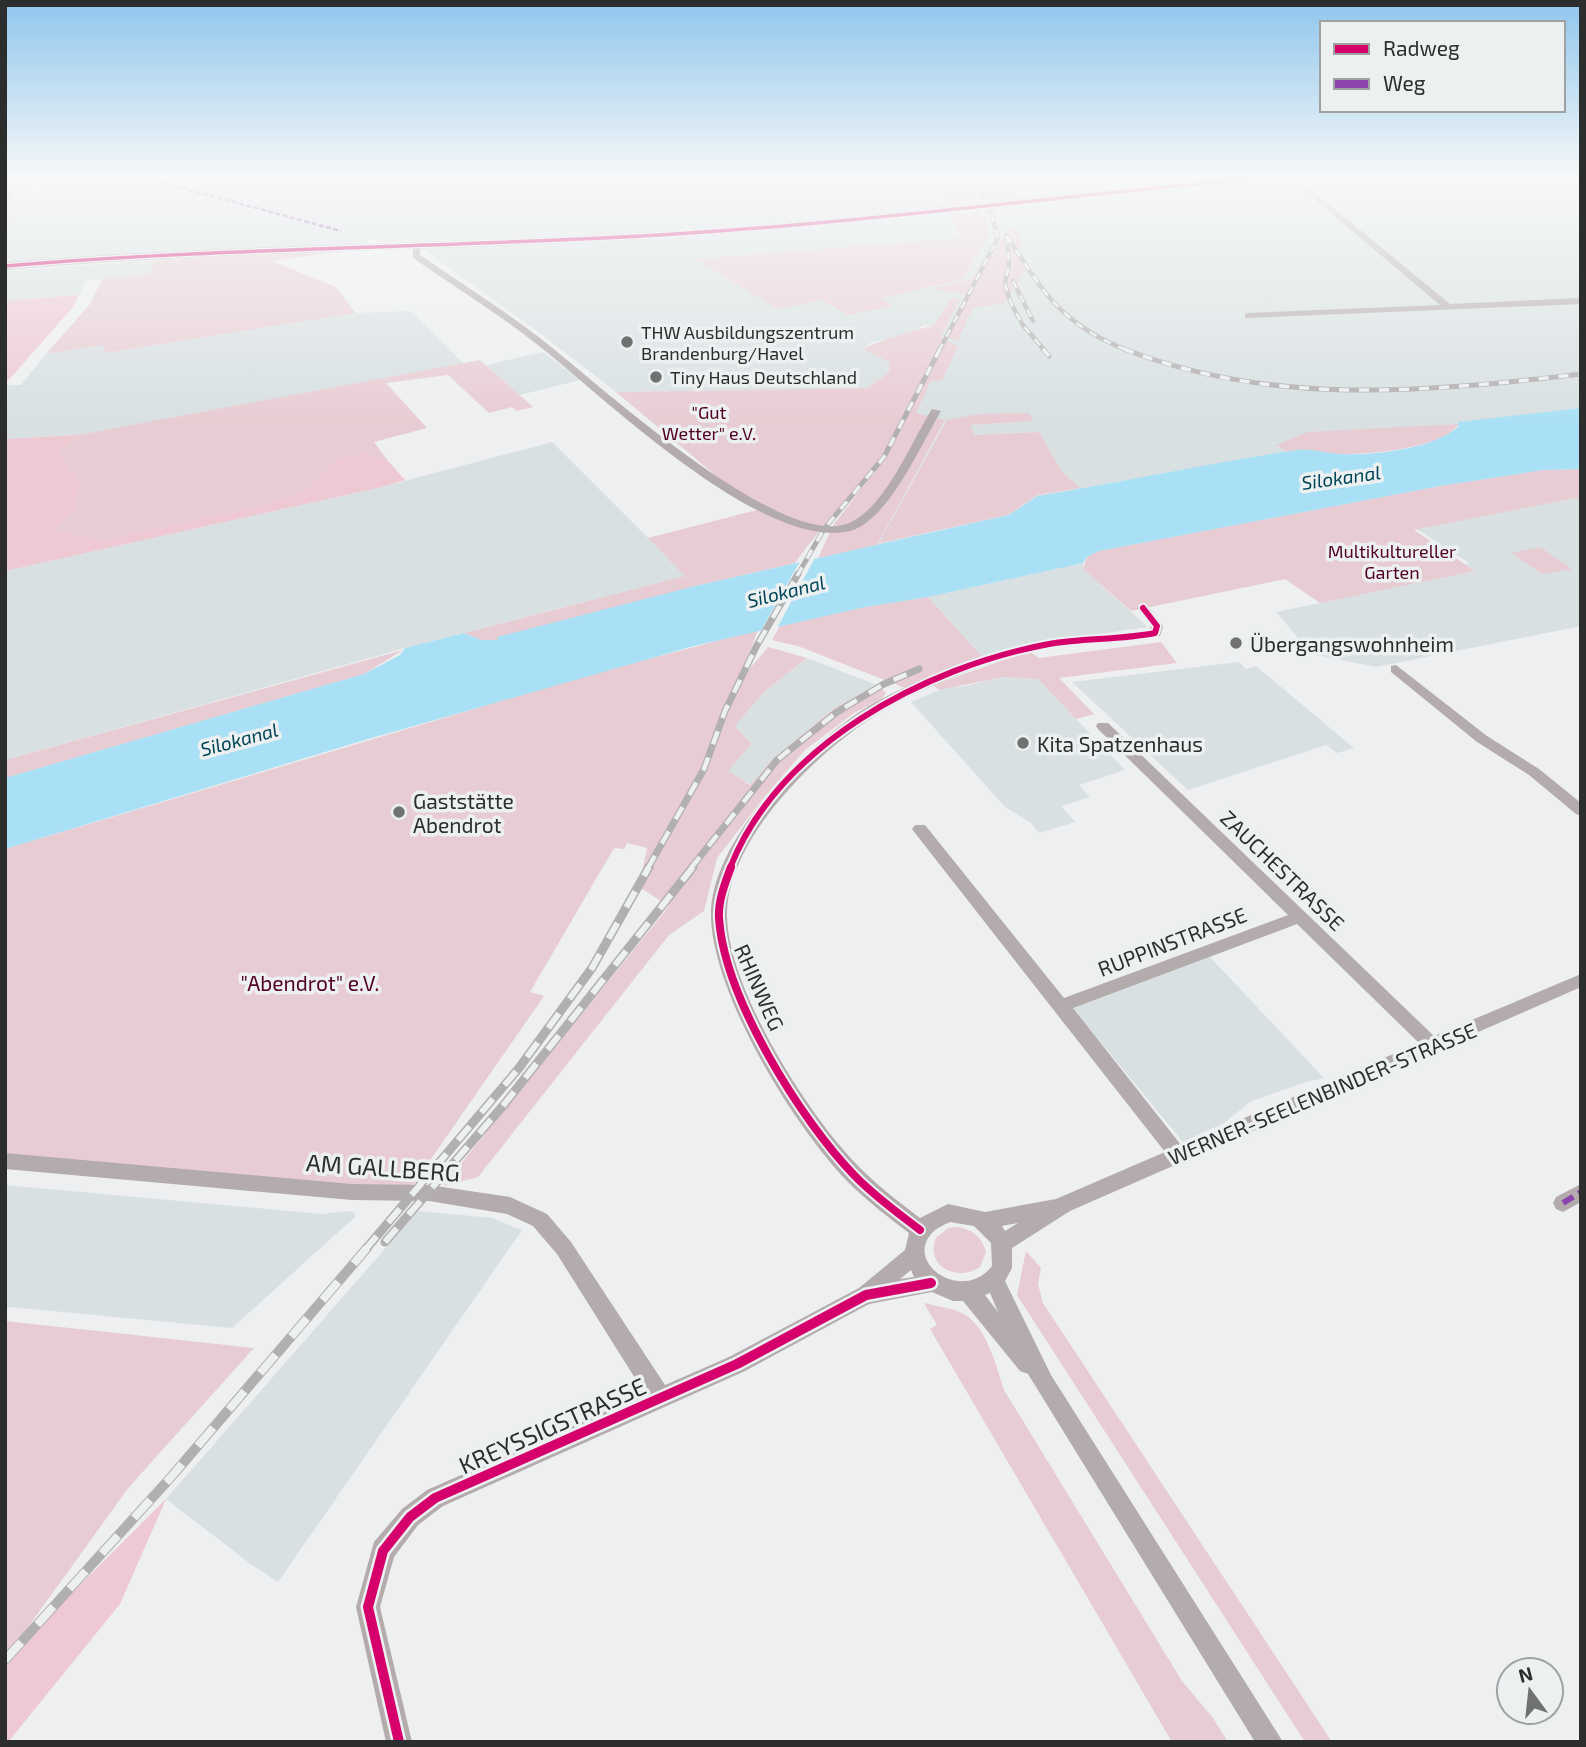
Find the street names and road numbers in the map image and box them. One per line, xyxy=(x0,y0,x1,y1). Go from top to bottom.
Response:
street label: ZAUCHESTRASSE xyxy=(1216,805,1350,935)
street label: RUPPINSTRASSE xyxy=(1094,901,1250,981)
street label: RHINWEG xyxy=(730,940,790,1034)
street label: WERNER-SEELENBINDER-STRASSE xyxy=(1164,1017,1480,1169)
street label: AM GALLBERG xyxy=(305,1147,461,1187)
street label: KREYSSIGSTRASSE xyxy=(454,1371,650,1479)

